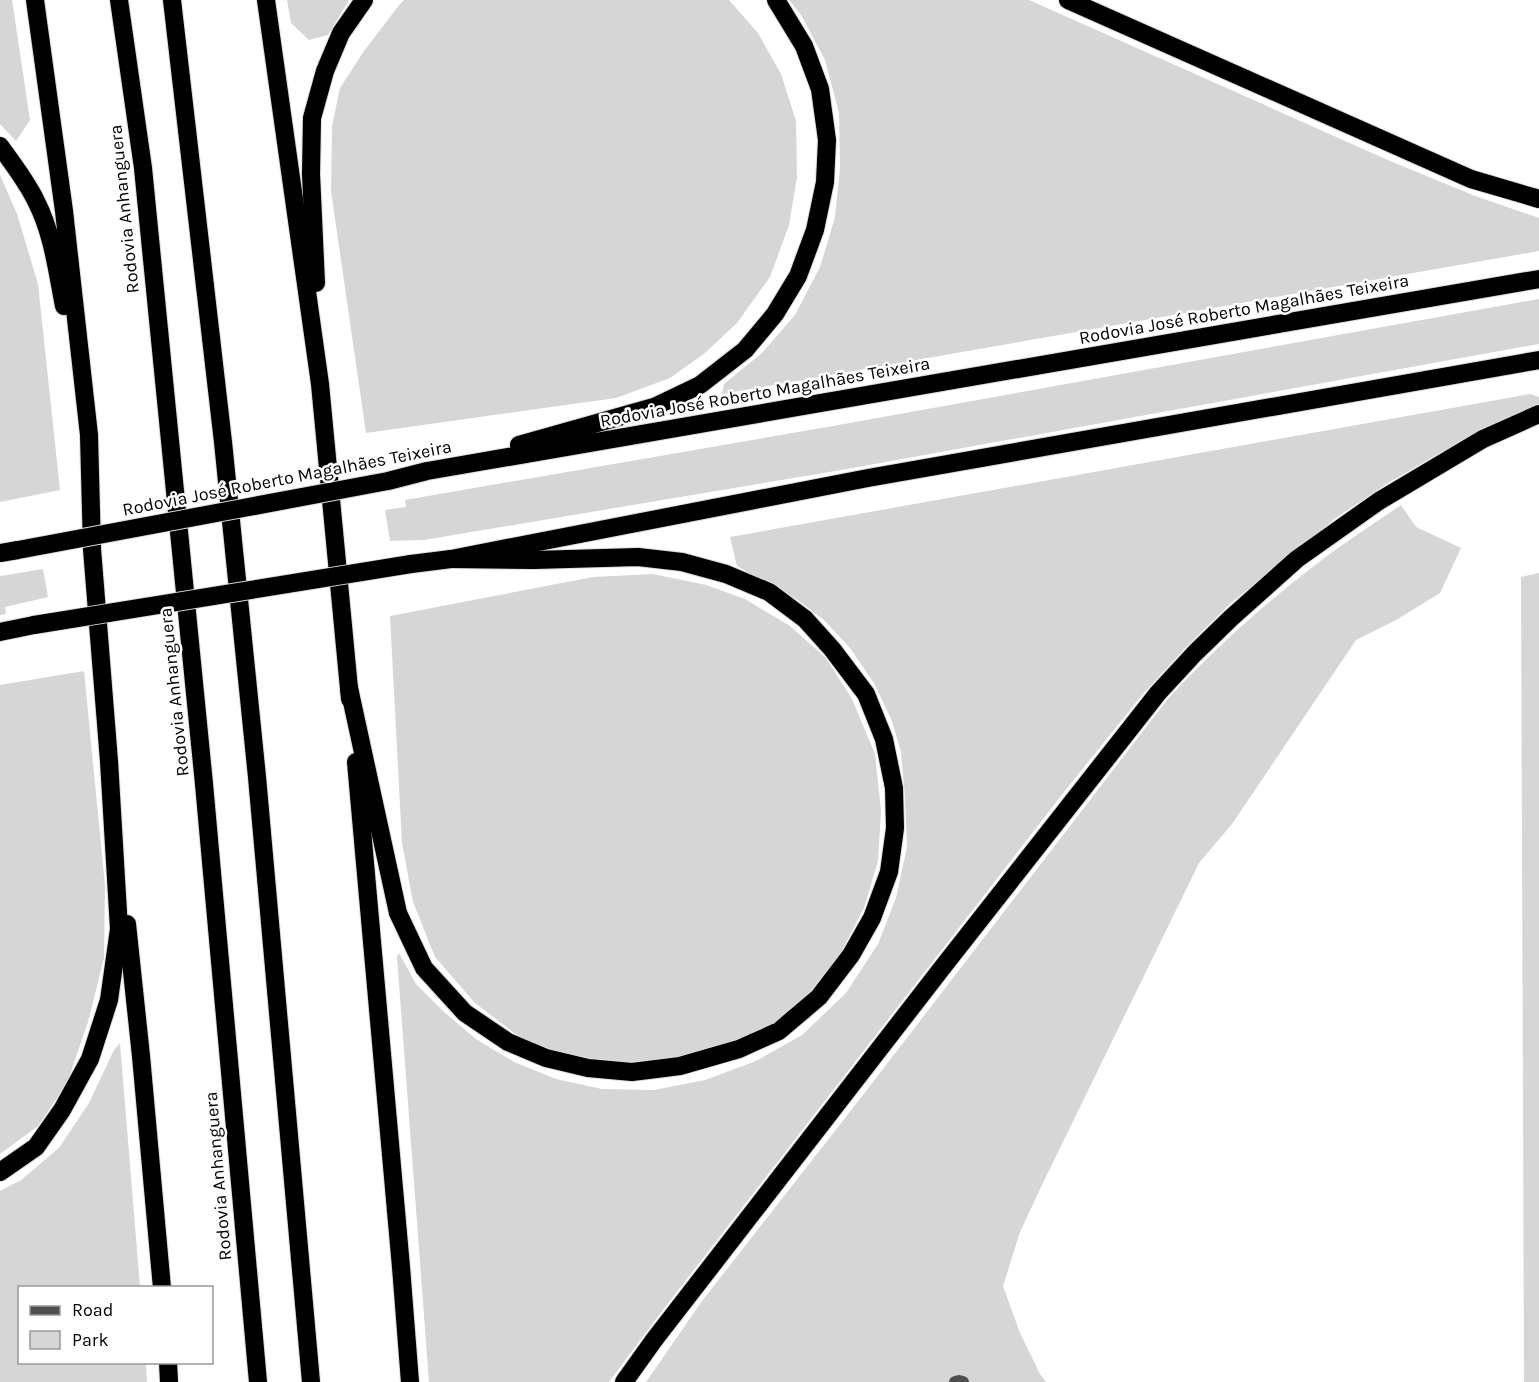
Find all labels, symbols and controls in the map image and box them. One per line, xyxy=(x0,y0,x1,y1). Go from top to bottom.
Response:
street label: Rodovia Anhanguera xyxy=(104,124,144,294)
street label: Rodovia José Roberto Magalhães Teixeira xyxy=(1077,269,1411,349)
street label: Rodovia José Roberto Magalhães Teixeira xyxy=(598,352,932,432)
street label: Rodovia José Roberto Magalhães Teixeira xyxy=(121,435,453,521)
street label: Rodovia Anhanguera xyxy=(154,607,194,777)
street label: Rodovia Anhanguera xyxy=(200,1091,236,1261)
legend xyxy=(18,1286,213,1364)
text: Road xyxy=(72,1299,113,1321)
text: Park xyxy=(72,1329,109,1351)

